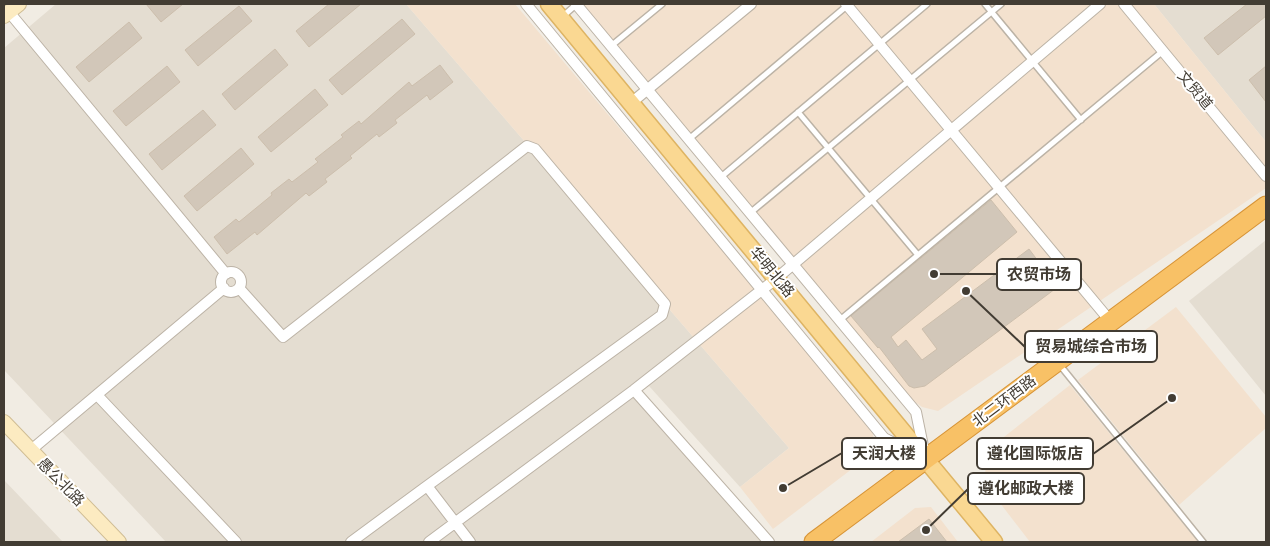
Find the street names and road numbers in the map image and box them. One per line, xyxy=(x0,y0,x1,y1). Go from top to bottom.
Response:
street label: 文贸道 xyxy=(1174,67,1216,113)
street label: 华明北路 xyxy=(746,243,798,301)
street label: 北二环西路 xyxy=(969,371,1039,431)
street label: 愚公北路 xyxy=(34,454,88,510)

